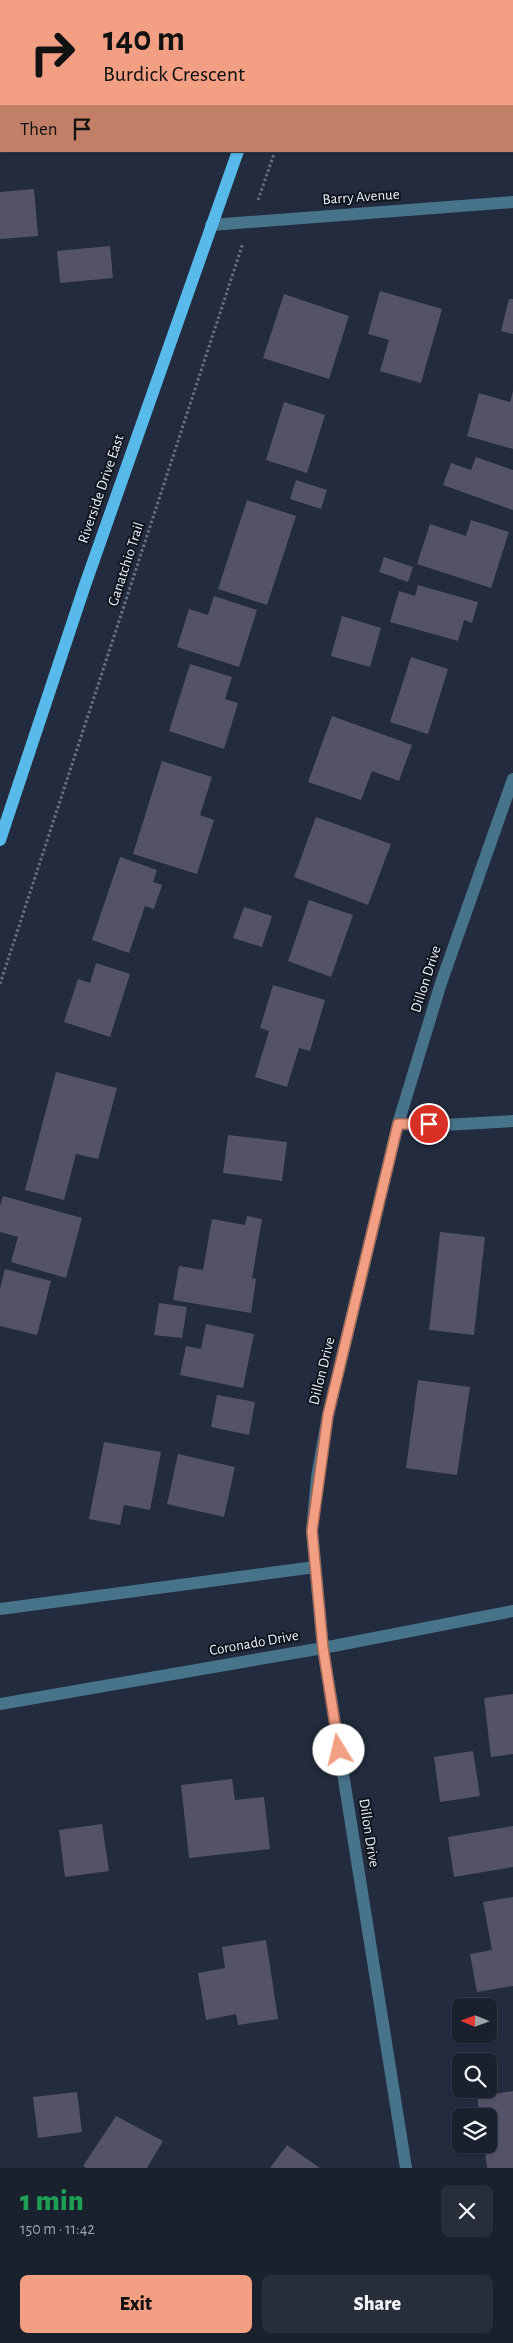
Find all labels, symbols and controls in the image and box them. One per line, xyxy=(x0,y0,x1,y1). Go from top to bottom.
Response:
icon: right xyxy=(20,20,85,85)
text: 140 m xyxy=(103,22,185,57)
text: Burdick Crescent xyxy=(103,63,245,85)
icon: arrive xyxy=(68,115,96,143)
text: Then xyxy=(20,120,58,139)
street label: Barry Avenue xyxy=(322,187,400,207)
street label: Riverside Drive East xyxy=(75,432,127,545)
street label: Ganatchio Trail xyxy=(105,520,147,608)
street label: Dillon Drive xyxy=(408,944,444,1014)
pin xyxy=(408,1103,450,1145)
icon: arrive xyxy=(415,1110,443,1138)
street label: Dillon Drive xyxy=(306,1335,338,1406)
street label: Coronado Drive xyxy=(208,1628,300,1658)
position arrow xyxy=(312,1723,364,1775)
street label: Dillon Drive xyxy=(356,1798,382,1869)
north arrow xyxy=(452,1998,498,2042)
map controls xyxy=(452,1998,497,2153)
button: search xyxy=(452,2053,497,2098)
button: layers xyxy=(452,2108,497,2153)
button: close xyxy=(441,2185,493,2237)
text: 1 min xyxy=(20,2186,84,2216)
text: 150 m · 11:42 xyxy=(20,2221,95,2237)
button: Exit xyxy=(20,2275,252,2333)
button: Share xyxy=(262,2275,493,2333)

